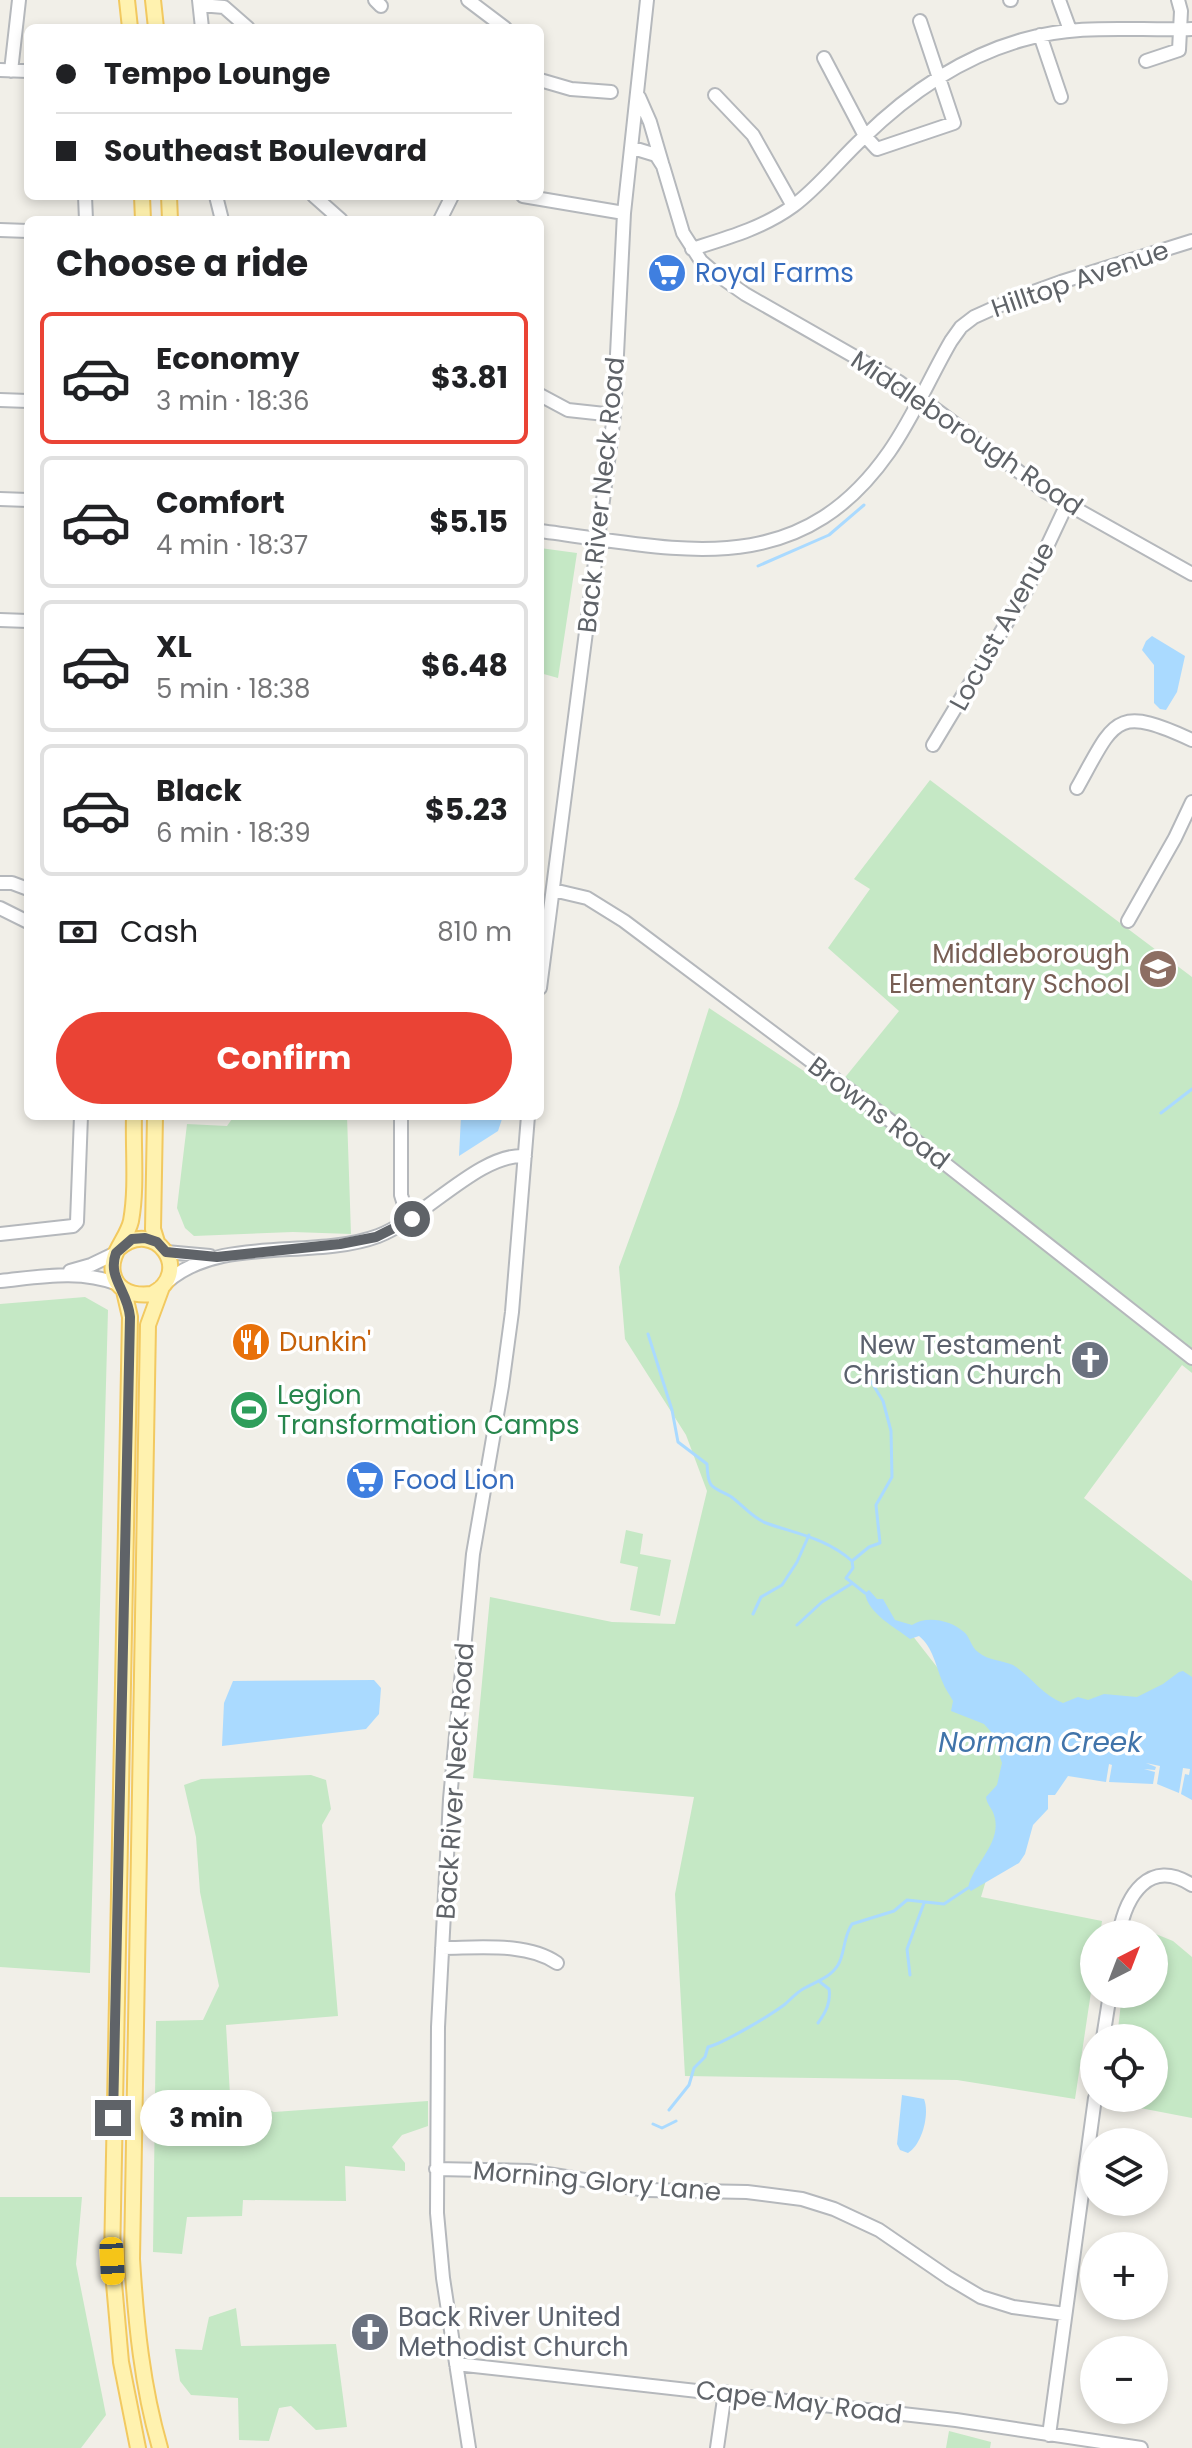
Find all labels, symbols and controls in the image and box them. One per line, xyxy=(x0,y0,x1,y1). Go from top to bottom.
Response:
text: Tempo Lounge xyxy=(104,52,331,95)
text: Southeast Boulevard xyxy=(104,129,427,172)
street label: Hilltop Avenue xyxy=(986,232,1174,326)
text: Choose a ride xyxy=(56,238,308,289)
supermarket icon: Royal Farms xyxy=(646,252,688,294)
place label: Royal Farms xyxy=(695,255,854,291)
text: Economy xyxy=(156,337,300,380)
icon: car xyxy=(60,342,132,414)
street label: Middleborough Road xyxy=(844,342,1090,524)
street label: Back River Neck Road xyxy=(569,355,633,635)
text: $3.81 xyxy=(431,356,508,399)
text: 3 min · 18:36 xyxy=(156,383,310,419)
text: Comfort xyxy=(156,481,285,524)
icon: car xyxy=(60,486,132,558)
text: $5.15 xyxy=(430,500,508,543)
text: 4 min · 18:37 xyxy=(156,527,308,563)
street label: Locust Avenue xyxy=(941,535,1063,717)
text: XL xyxy=(156,625,192,668)
icon: car xyxy=(60,630,132,702)
text: $6.48 xyxy=(421,644,508,687)
text: 5 min · 18:38 xyxy=(156,671,310,707)
text: Black xyxy=(156,769,242,812)
icon: car xyxy=(60,774,132,846)
text: $5.23 xyxy=(425,788,508,831)
text: 6 min · 18:39 xyxy=(156,815,311,851)
icon: cash xyxy=(56,910,100,954)
text: Cash xyxy=(120,910,198,953)
text: 810 m xyxy=(437,914,512,950)
place label: Middleborough Elementary School xyxy=(889,936,1130,1002)
school or university icon: Middleborough Elementary School xyxy=(1137,948,1179,990)
button: Confirm xyxy=(56,1012,512,1104)
street label: Browns Road xyxy=(801,1048,957,1178)
route start xyxy=(394,1201,430,1237)
restaurant icon: Dunkin' xyxy=(230,1321,272,1363)
place label: Dunkin' xyxy=(279,1324,371,1360)
place label: New Testament Christian Church xyxy=(843,1327,1062,1393)
church icon: New Testament Christian Church xyxy=(1069,1339,1111,1381)
place label: Legion Transformation Camps xyxy=(277,1377,579,1443)
sports icon: Legion Transformation Camps xyxy=(228,1389,270,1431)
supermarket icon: Food Lion xyxy=(344,1459,386,1501)
place label: Food Lion xyxy=(393,1462,515,1498)
street label: Back River Neck Road xyxy=(427,1641,483,1921)
water label: Norman Creek xyxy=(938,1723,1143,1762)
north arrow xyxy=(1080,1920,1168,2008)
map controls xyxy=(1080,1920,1168,2424)
button: locate xyxy=(1080,2024,1168,2112)
callout: 3 min xyxy=(141,2090,273,2146)
route end xyxy=(95,2100,131,2136)
text: 3 min xyxy=(169,2100,243,2136)
button: layers xyxy=(1080,2128,1168,2216)
street label: Morning Glory Lane xyxy=(471,2152,723,2210)
button: + xyxy=(1080,2232,1168,2320)
car xyxy=(99,2236,125,2286)
place label: Back River United Methodist Church xyxy=(398,2299,629,2365)
church icon: Back River United Methodist Church xyxy=(349,2311,391,2353)
button: − xyxy=(1080,2336,1168,2424)
street label: Cape May Road xyxy=(694,2371,904,2433)

